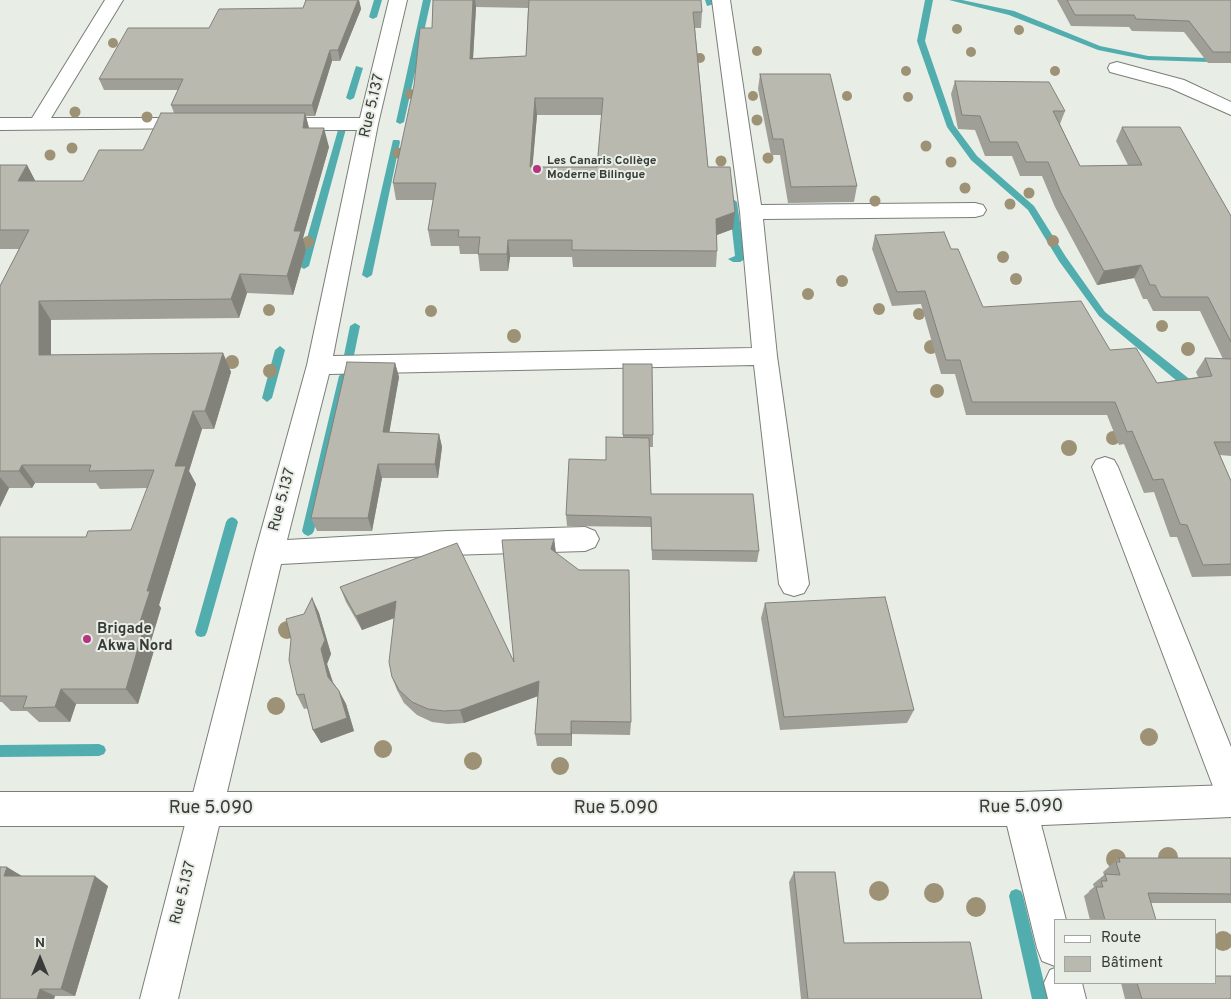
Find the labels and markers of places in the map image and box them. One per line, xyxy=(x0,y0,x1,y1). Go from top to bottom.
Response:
place label: Les Canaris Collège Moderne Bilingue xyxy=(547,155,656,183)
marker: Les Canaris Collège Moderne Bilingue xyxy=(531,163,543,175)
place label: Brigade Akwa Nord xyxy=(97,621,173,656)
marker: Brigade Akwa Nord xyxy=(81,633,93,645)

